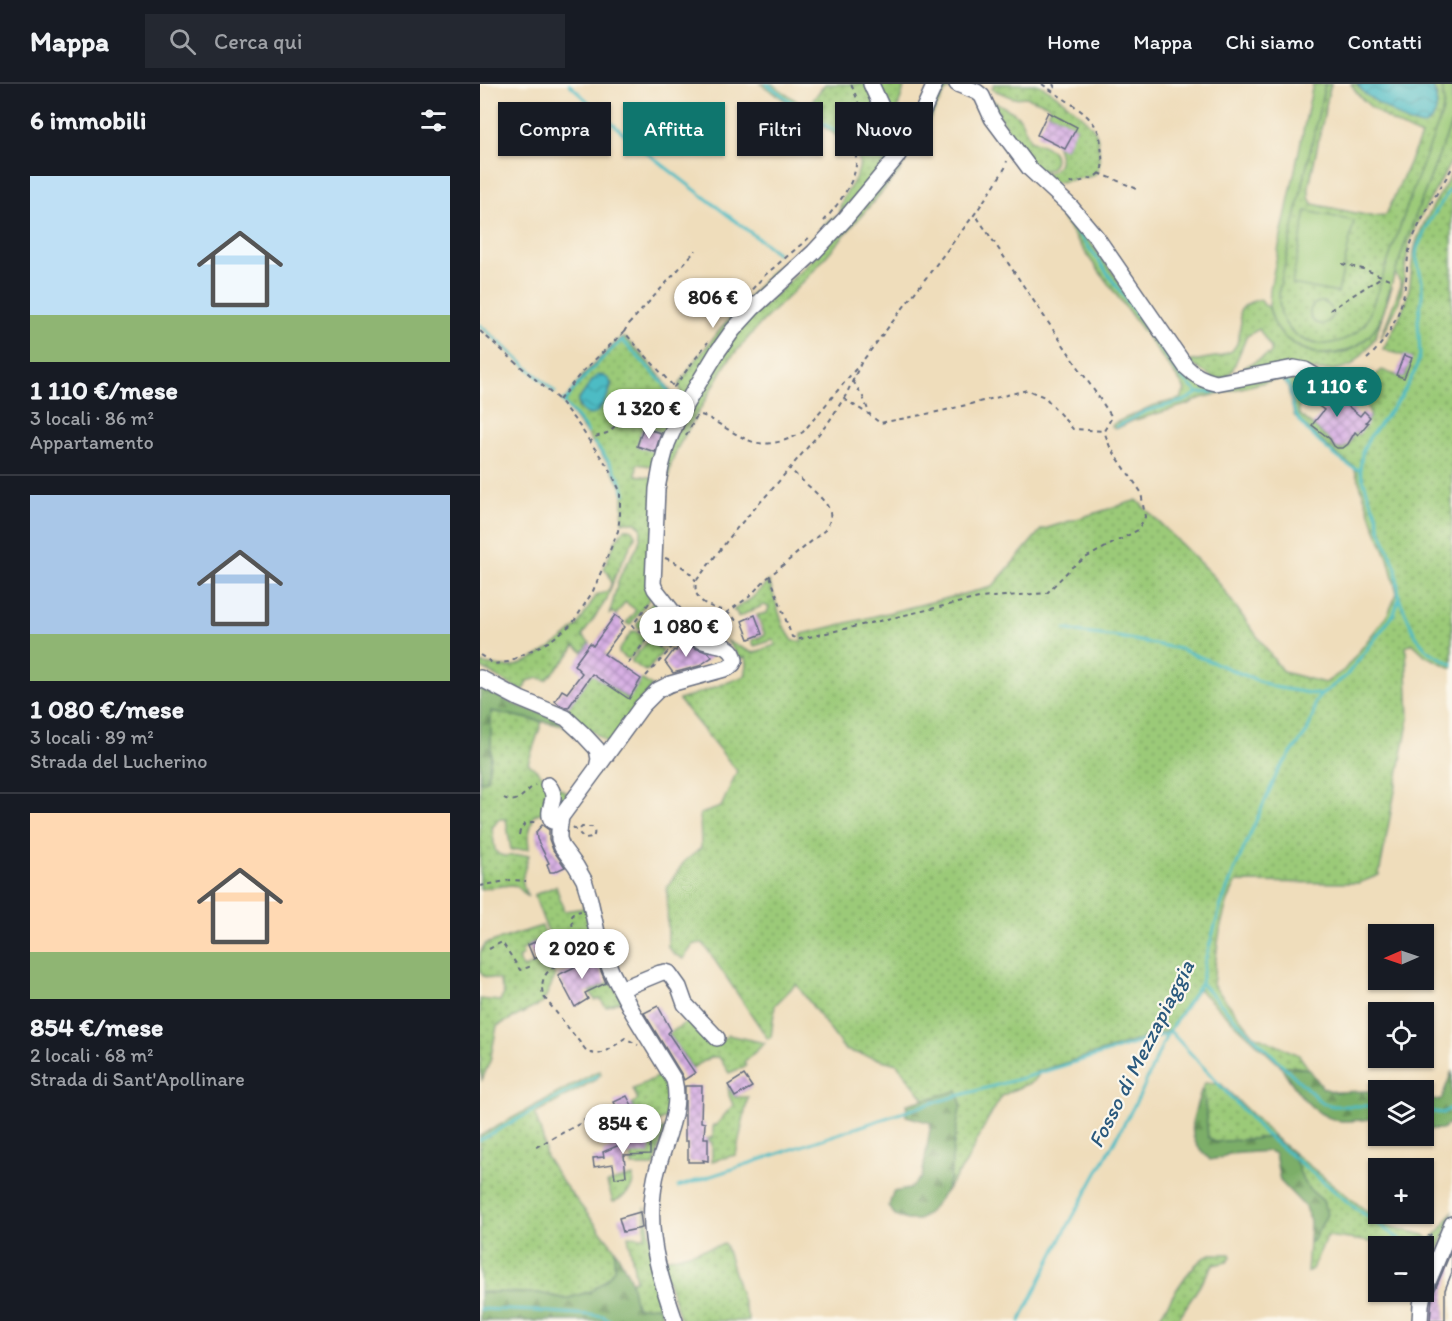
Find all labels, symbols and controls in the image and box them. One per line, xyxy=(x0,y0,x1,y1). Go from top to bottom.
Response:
search box xyxy=(145,14,565,68)
text: Mappa xyxy=(30,24,109,58)
icon: search xyxy=(166,25,199,58)
text: Cerca qui xyxy=(214,28,302,55)
text: Home xyxy=(1047,29,1100,54)
text: Mappa xyxy=(1133,29,1192,54)
text: Chi siamo xyxy=(1225,29,1314,54)
text: Contatti xyxy=(1347,29,1422,54)
chip: Compra xyxy=(498,102,611,156)
chip: Affitta xyxy=(623,102,725,156)
chip: Filtri xyxy=(737,102,823,156)
chip: Nuovo xyxy=(835,102,933,156)
text: 6 immobili xyxy=(30,104,146,136)
icon: filters xyxy=(417,104,450,137)
icon: home xyxy=(186,215,294,323)
pin: 806 € xyxy=(671,278,755,329)
text: 806 € xyxy=(688,285,738,309)
pin: 1 110 € xyxy=(1282,367,1392,418)
text: 1 110 €/mese xyxy=(30,374,178,406)
text: 1 110 € xyxy=(1307,374,1367,398)
pin: 1 320 € xyxy=(594,389,704,440)
text: 1 320 € xyxy=(617,396,681,420)
text: 3 locali · 86 m² xyxy=(30,406,154,430)
text: Appartamento xyxy=(30,430,154,454)
icon: home xyxy=(186,534,294,642)
pin: 1 080 € xyxy=(631,607,741,658)
text: 1 080 € xyxy=(653,614,719,638)
text: 1 080 €/mese xyxy=(30,693,184,725)
text: 3 locali · 89 m² xyxy=(30,725,154,749)
text: Strada del Lucherino xyxy=(30,749,208,773)
icon: home xyxy=(186,852,294,960)
north arrow xyxy=(1368,924,1434,990)
map controls xyxy=(1368,924,1434,1302)
pin: 2 020 € xyxy=(527,929,637,980)
text: 2 020 € xyxy=(549,936,615,960)
water label: Fosso di Mezzapiaggia xyxy=(1082,955,1200,1152)
button: locate xyxy=(1368,1002,1434,1068)
text: 854 €/mese xyxy=(30,1011,163,1043)
text: 2 locali · 68 m² xyxy=(30,1043,154,1067)
text: Strada di Sant'Apollinare xyxy=(30,1067,245,1091)
button: layers xyxy=(1368,1080,1434,1146)
pin: 854 € xyxy=(581,1104,665,1155)
text: 854 € xyxy=(598,1111,648,1135)
button: + xyxy=(1368,1158,1434,1224)
button: − xyxy=(1368,1236,1434,1302)

